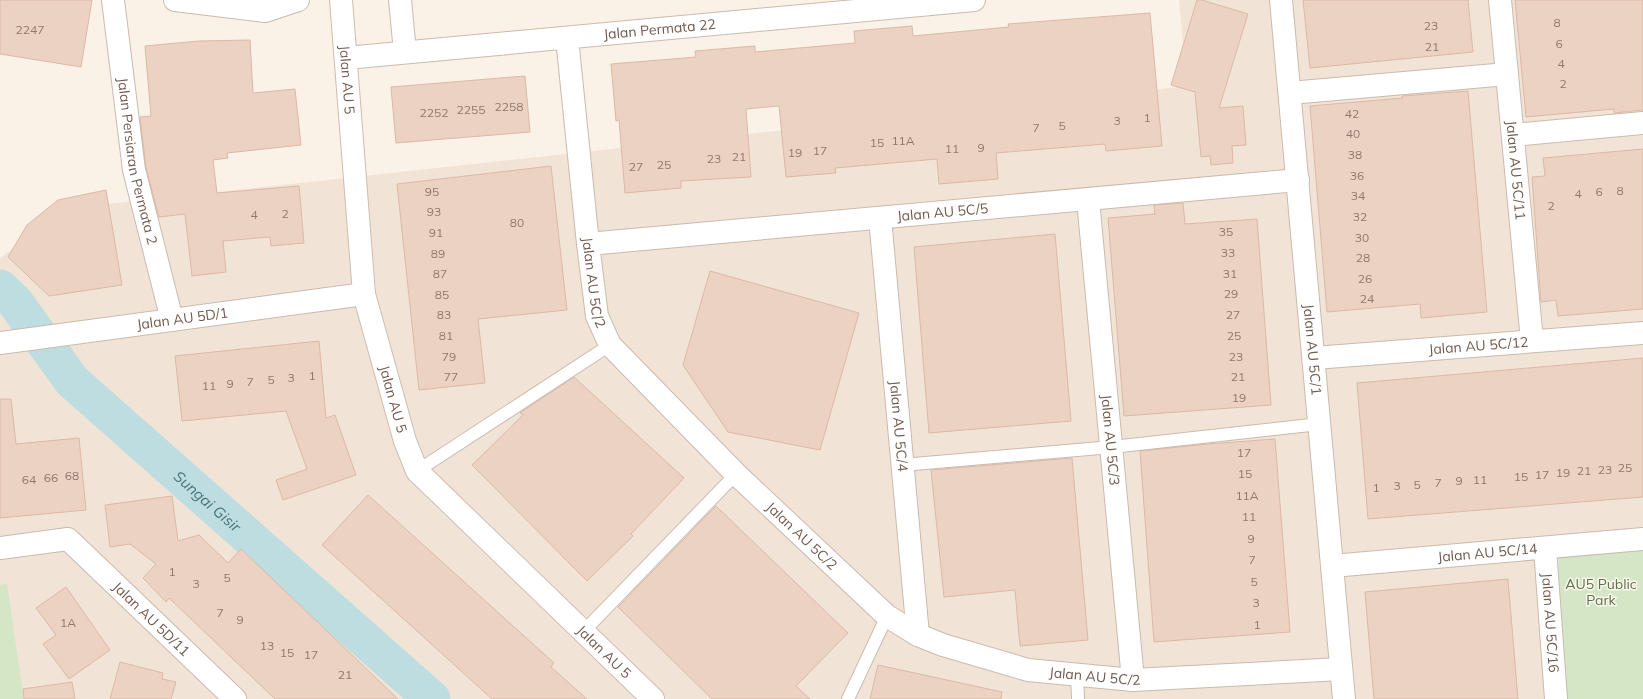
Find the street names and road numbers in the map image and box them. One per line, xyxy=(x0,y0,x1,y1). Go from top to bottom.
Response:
street label: Jalan Permata 22 xyxy=(603,15,717,43)
street label: Jalan AU 5 xyxy=(336,45,359,115)
street label: Jalan Persiaran Permata 2 xyxy=(114,76,162,246)
street label: Jalan AU 5C/11 xyxy=(1502,120,1530,221)
street label: Jalan AU 5C/5 xyxy=(896,199,989,225)
street label: Jalan AU 5C/2 xyxy=(578,236,610,331)
street label: Jalan AU 5D/1 xyxy=(136,303,229,334)
street label: Jalan AU 5C/1 xyxy=(1299,303,1326,396)
street label: Jalan AU 5C/12 xyxy=(1428,333,1529,358)
street label: Jalan AU 5 xyxy=(375,363,411,435)
street label: Jalan AU 5C/4 xyxy=(886,380,912,473)
street label: Jalan AU 5C/3 xyxy=(1097,394,1124,486)
street label: Jalan AU 5C/2 xyxy=(762,498,841,574)
street label: Jalan AU 5C/14 xyxy=(1437,539,1539,566)
street label: Jalan AU 5C/16 xyxy=(1538,572,1563,673)
street label: Jalan AU 5D/11 xyxy=(109,578,194,660)
street label: Jalan AU 5 xyxy=(573,621,635,682)
street label: Jalan AU 5C/2 xyxy=(1048,663,1141,689)

